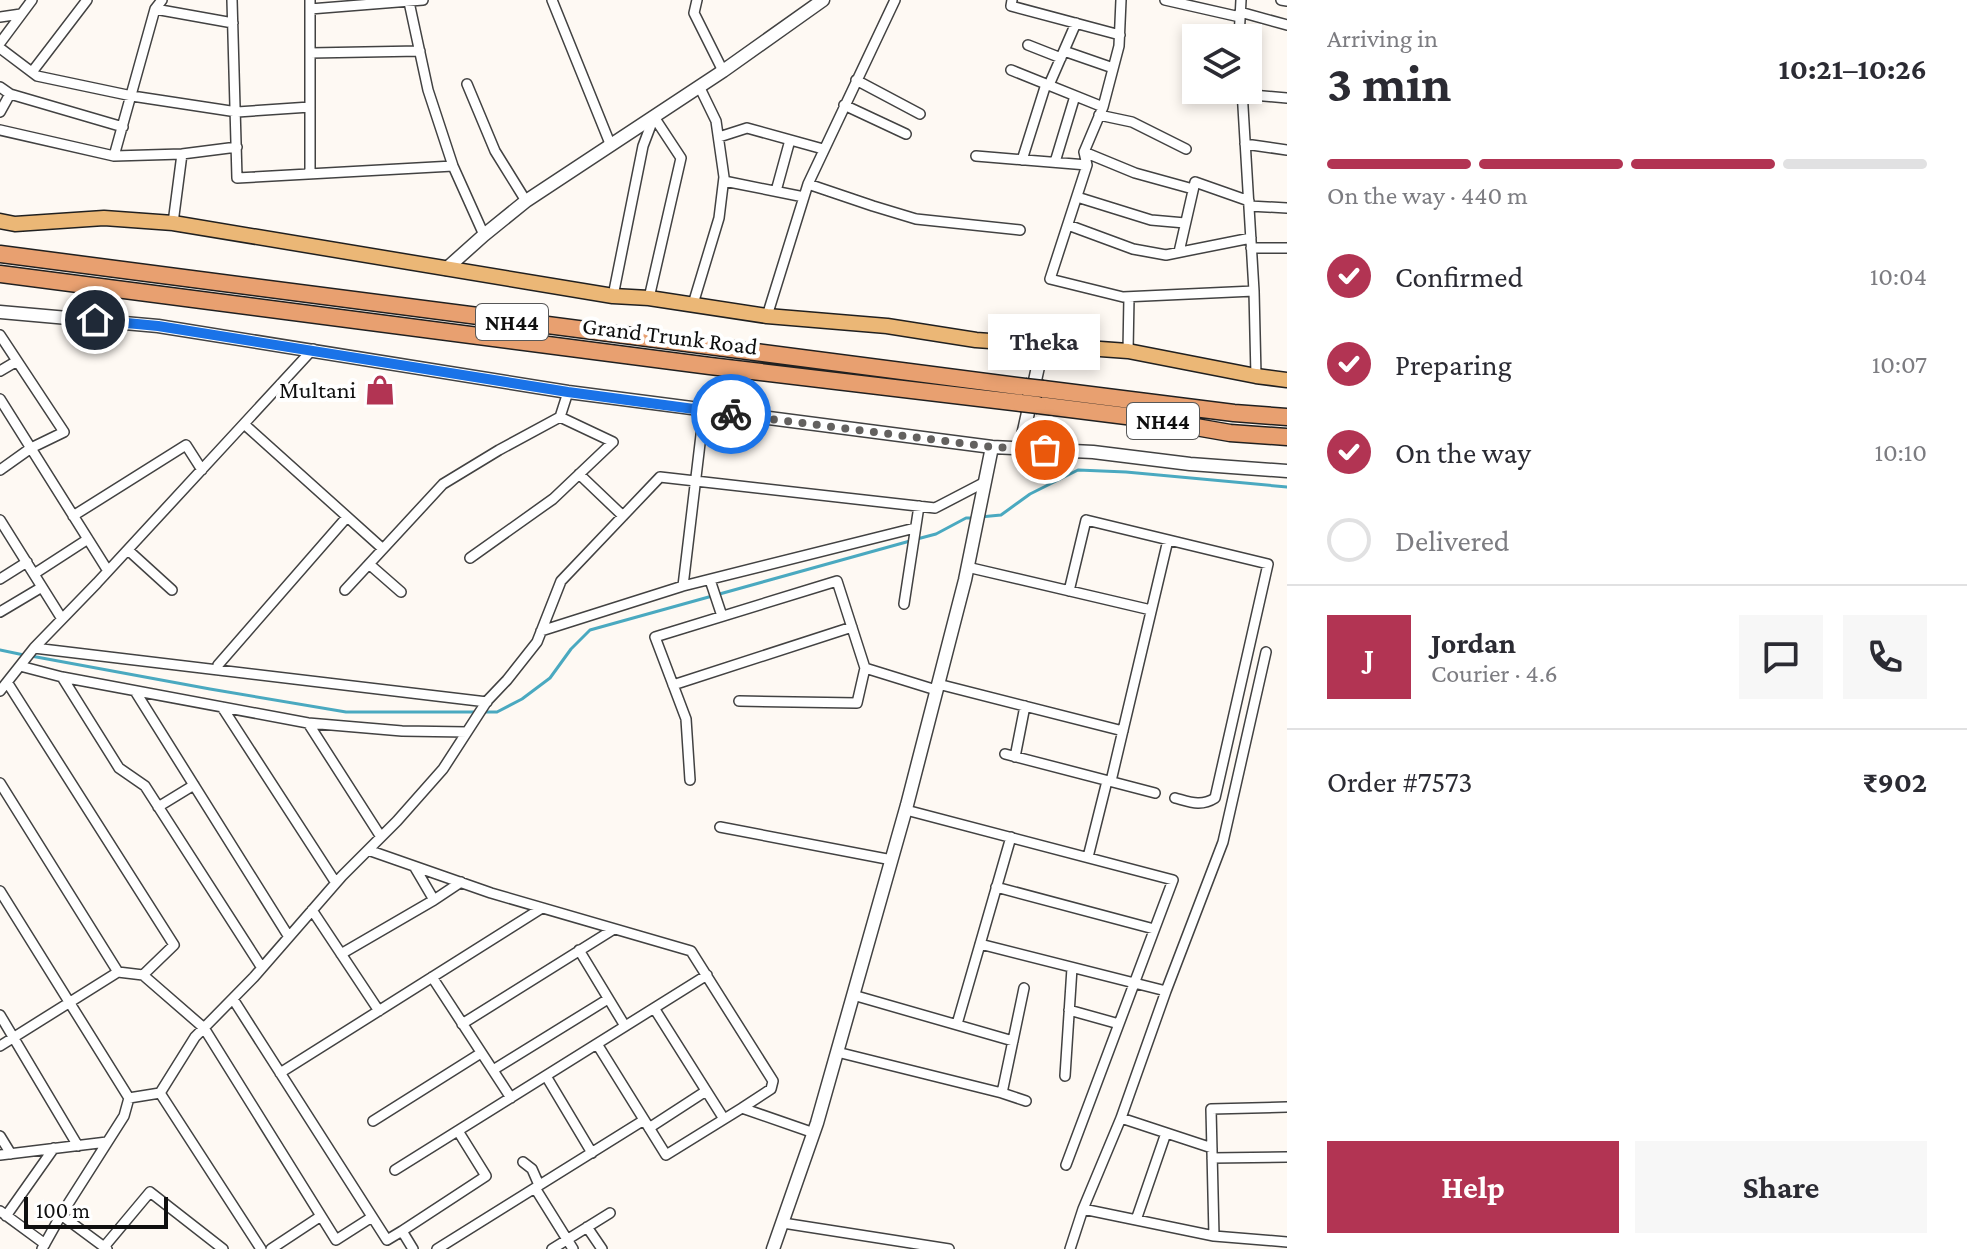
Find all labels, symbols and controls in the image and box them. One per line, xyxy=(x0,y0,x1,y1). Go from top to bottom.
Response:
map controls xyxy=(1182,24,1262,104)
button: layers xyxy=(1182,24,1262,104)
text: Arriving in xyxy=(1327,24,1438,53)
text: 10:21–10:26 xyxy=(1779,52,1927,85)
text: 3 min xyxy=(1327,54,1451,112)
text: On the way · 440 m xyxy=(1327,181,1528,210)
icon: check xyxy=(1327,254,1371,298)
text: Confirmed xyxy=(1395,260,1523,293)
text: 10:04 xyxy=(1870,262,1927,291)
pin xyxy=(61,286,129,354)
icon: home xyxy=(73,298,117,342)
road number: NH44 xyxy=(476,304,548,340)
street label: Grand Trunk Road xyxy=(581,311,760,360)
callout: Theka xyxy=(989,314,1101,370)
text: Theka xyxy=(1009,327,1079,356)
icon: check xyxy=(1327,342,1371,386)
text: Preparing xyxy=(1395,348,1512,381)
text: 10:07 xyxy=(1872,350,1927,379)
shop icon: Multani xyxy=(363,373,397,407)
courier xyxy=(691,374,771,454)
place label: Multani xyxy=(279,376,356,403)
icon: bike xyxy=(709,392,753,436)
road number: NH44 xyxy=(1127,403,1199,439)
pin xyxy=(1011,416,1079,484)
icon: bag xyxy=(1023,428,1067,472)
icon: check xyxy=(1327,430,1371,474)
text: On the way xyxy=(1395,436,1531,469)
text: 10:10 xyxy=(1874,438,1927,467)
text: Delivered xyxy=(1395,524,1510,557)
button: chat xyxy=(1739,615,1823,699)
button: phone xyxy=(1843,615,1927,699)
text: Jordan xyxy=(1431,626,1516,659)
text: J xyxy=(1364,641,1374,674)
text: Courier · 4.6 xyxy=(1431,659,1558,688)
text: Order #7573 xyxy=(1327,765,1472,798)
text: ₹902 xyxy=(1863,765,1927,798)
button: Help xyxy=(1327,1141,1619,1233)
button: Share xyxy=(1635,1141,1927,1233)
scale bar xyxy=(24,1193,168,1229)
text: 100 m xyxy=(36,1198,90,1223)

